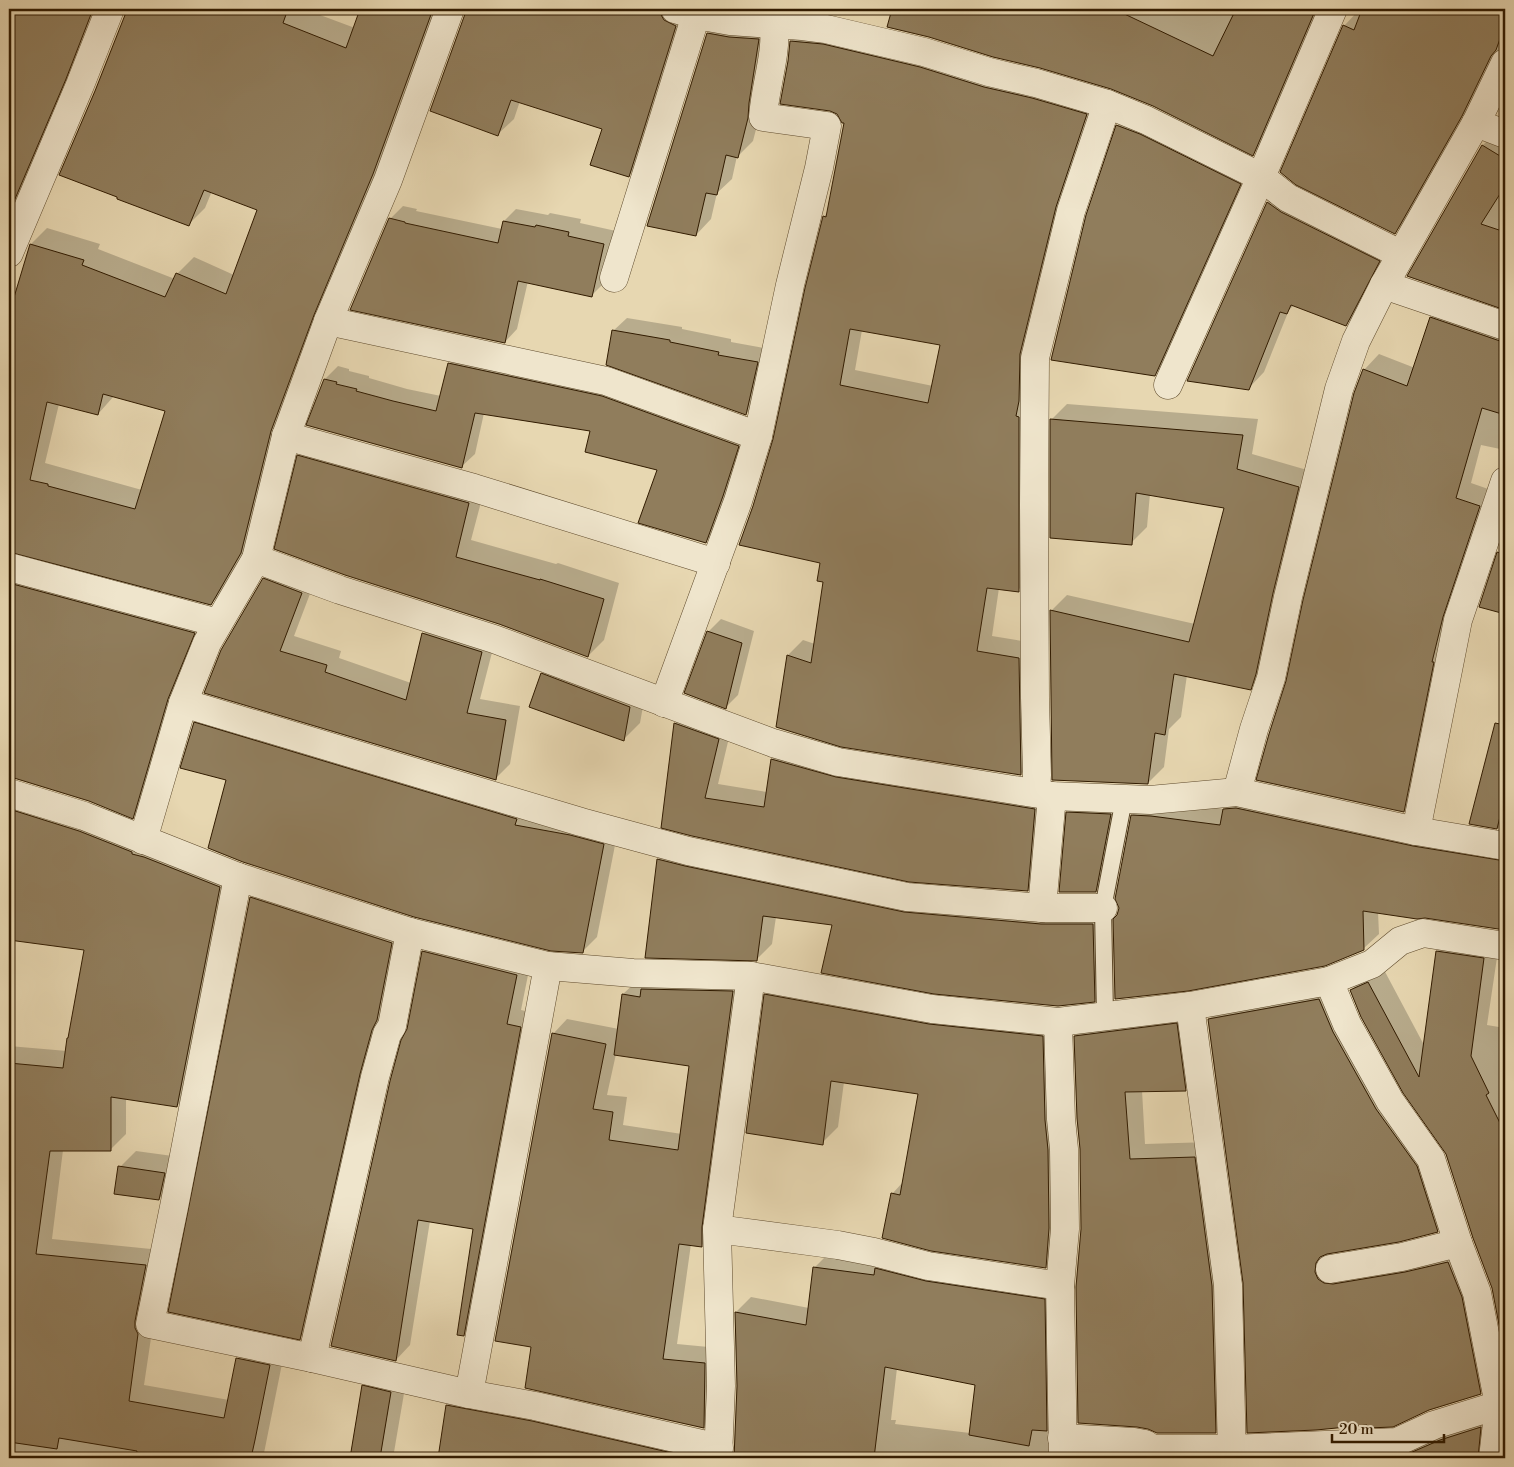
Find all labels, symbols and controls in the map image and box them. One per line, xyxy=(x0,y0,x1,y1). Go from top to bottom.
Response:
scale bar xyxy=(1332,1412,1444,1444)
text: 20 m xyxy=(1339,1420,1374,1439)

